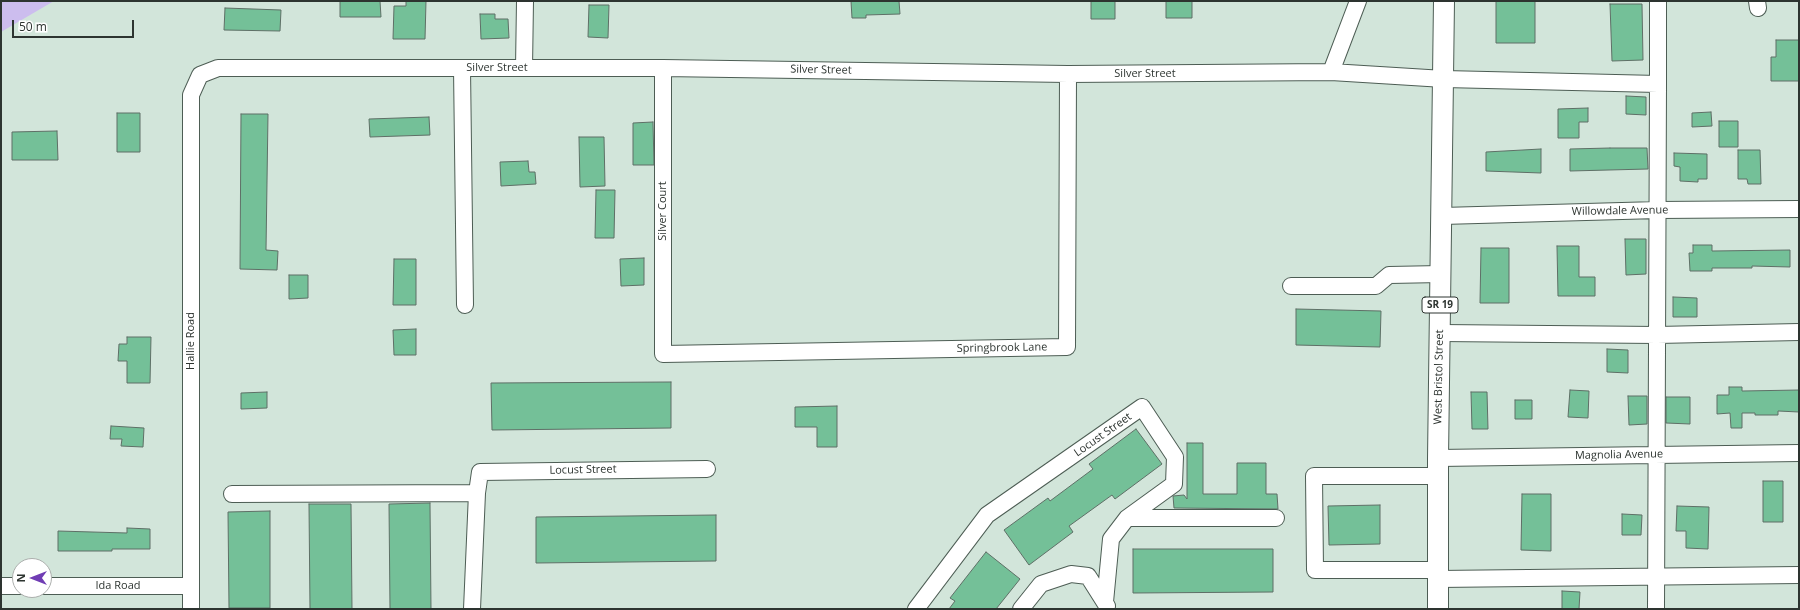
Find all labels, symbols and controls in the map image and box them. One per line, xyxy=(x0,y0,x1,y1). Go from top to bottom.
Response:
scale bar xyxy=(14,12,136,38)
text: 50 m xyxy=(19,18,47,35)
street label: Silver Street xyxy=(466,61,528,75)
street label: Silver Street xyxy=(790,63,852,77)
street label: Silver Street xyxy=(1114,67,1176,81)
street label: Silver Court xyxy=(656,181,670,241)
street label: Willowdale Avenue xyxy=(1572,204,1668,218)
road number: SR 19 xyxy=(1422,297,1458,313)
street label: Hallie Road xyxy=(184,312,198,370)
street label: West Bristol Street xyxy=(1432,329,1446,425)
street label: Springbrook Lane xyxy=(957,341,1047,355)
street label: Locust Street xyxy=(1072,410,1134,460)
street label: Magnolia Avenue xyxy=(1575,448,1663,462)
street label: Locust Street xyxy=(549,463,617,477)
north arrow xyxy=(12,558,52,598)
text: N xyxy=(13,574,28,582)
street label: Ida Road xyxy=(95,579,141,593)

